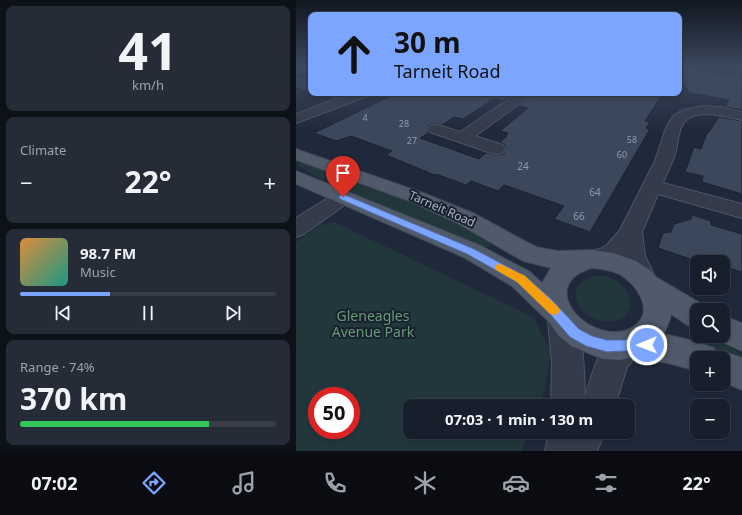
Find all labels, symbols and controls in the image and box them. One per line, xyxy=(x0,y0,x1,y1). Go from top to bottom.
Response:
text: 41 xyxy=(118,14,178,85)
text: 30 m xyxy=(394,23,461,61)
icon: ahead xyxy=(328,28,380,80)
text: Tarneit Road xyxy=(394,59,500,83)
text: km/h xyxy=(132,76,164,94)
house number: 4 xyxy=(362,111,368,124)
house number: 28 xyxy=(399,117,409,130)
house number: 58 xyxy=(627,133,637,146)
house number: 27 xyxy=(407,134,417,147)
text: Climate xyxy=(20,141,66,159)
house number: 60 xyxy=(617,148,627,161)
pin xyxy=(326,156,360,197)
house number: 24 xyxy=(517,159,529,173)
text: 22° xyxy=(124,161,172,202)
icon: arrive xyxy=(332,162,354,184)
text: − xyxy=(20,167,33,197)
text: + xyxy=(263,167,276,197)
house number: 64 xyxy=(589,185,601,199)
street label: Tarneit Road xyxy=(406,186,478,231)
house number: 66 xyxy=(573,209,585,223)
text: 98.7 FM xyxy=(80,243,136,263)
map controls xyxy=(690,255,730,439)
button: sound xyxy=(690,255,730,295)
text: Music xyxy=(80,263,116,281)
icon: previous xyxy=(52,302,74,324)
icon: pause xyxy=(137,302,159,324)
icon: next xyxy=(222,302,244,324)
button: search xyxy=(690,303,730,343)
park label: Gleneagles Avenue Park xyxy=(332,306,415,341)
position arrow xyxy=(626,324,668,366)
button: + xyxy=(690,351,730,391)
text: Range · 74% xyxy=(20,358,95,376)
text: 370 km xyxy=(20,378,127,419)
speed limit sign: 50 xyxy=(308,387,360,439)
button: − xyxy=(690,399,730,439)
text: 07:03 · 1 min · 130 m xyxy=(445,409,593,429)
icon: directions xyxy=(140,469,168,497)
icon: music xyxy=(230,469,258,497)
icon: phone xyxy=(321,469,349,497)
icon: climate xyxy=(411,469,439,497)
icon: car xyxy=(502,469,530,497)
icon: filters xyxy=(592,469,620,497)
text: 07:02 xyxy=(31,471,77,495)
text: 22° xyxy=(683,471,711,495)

